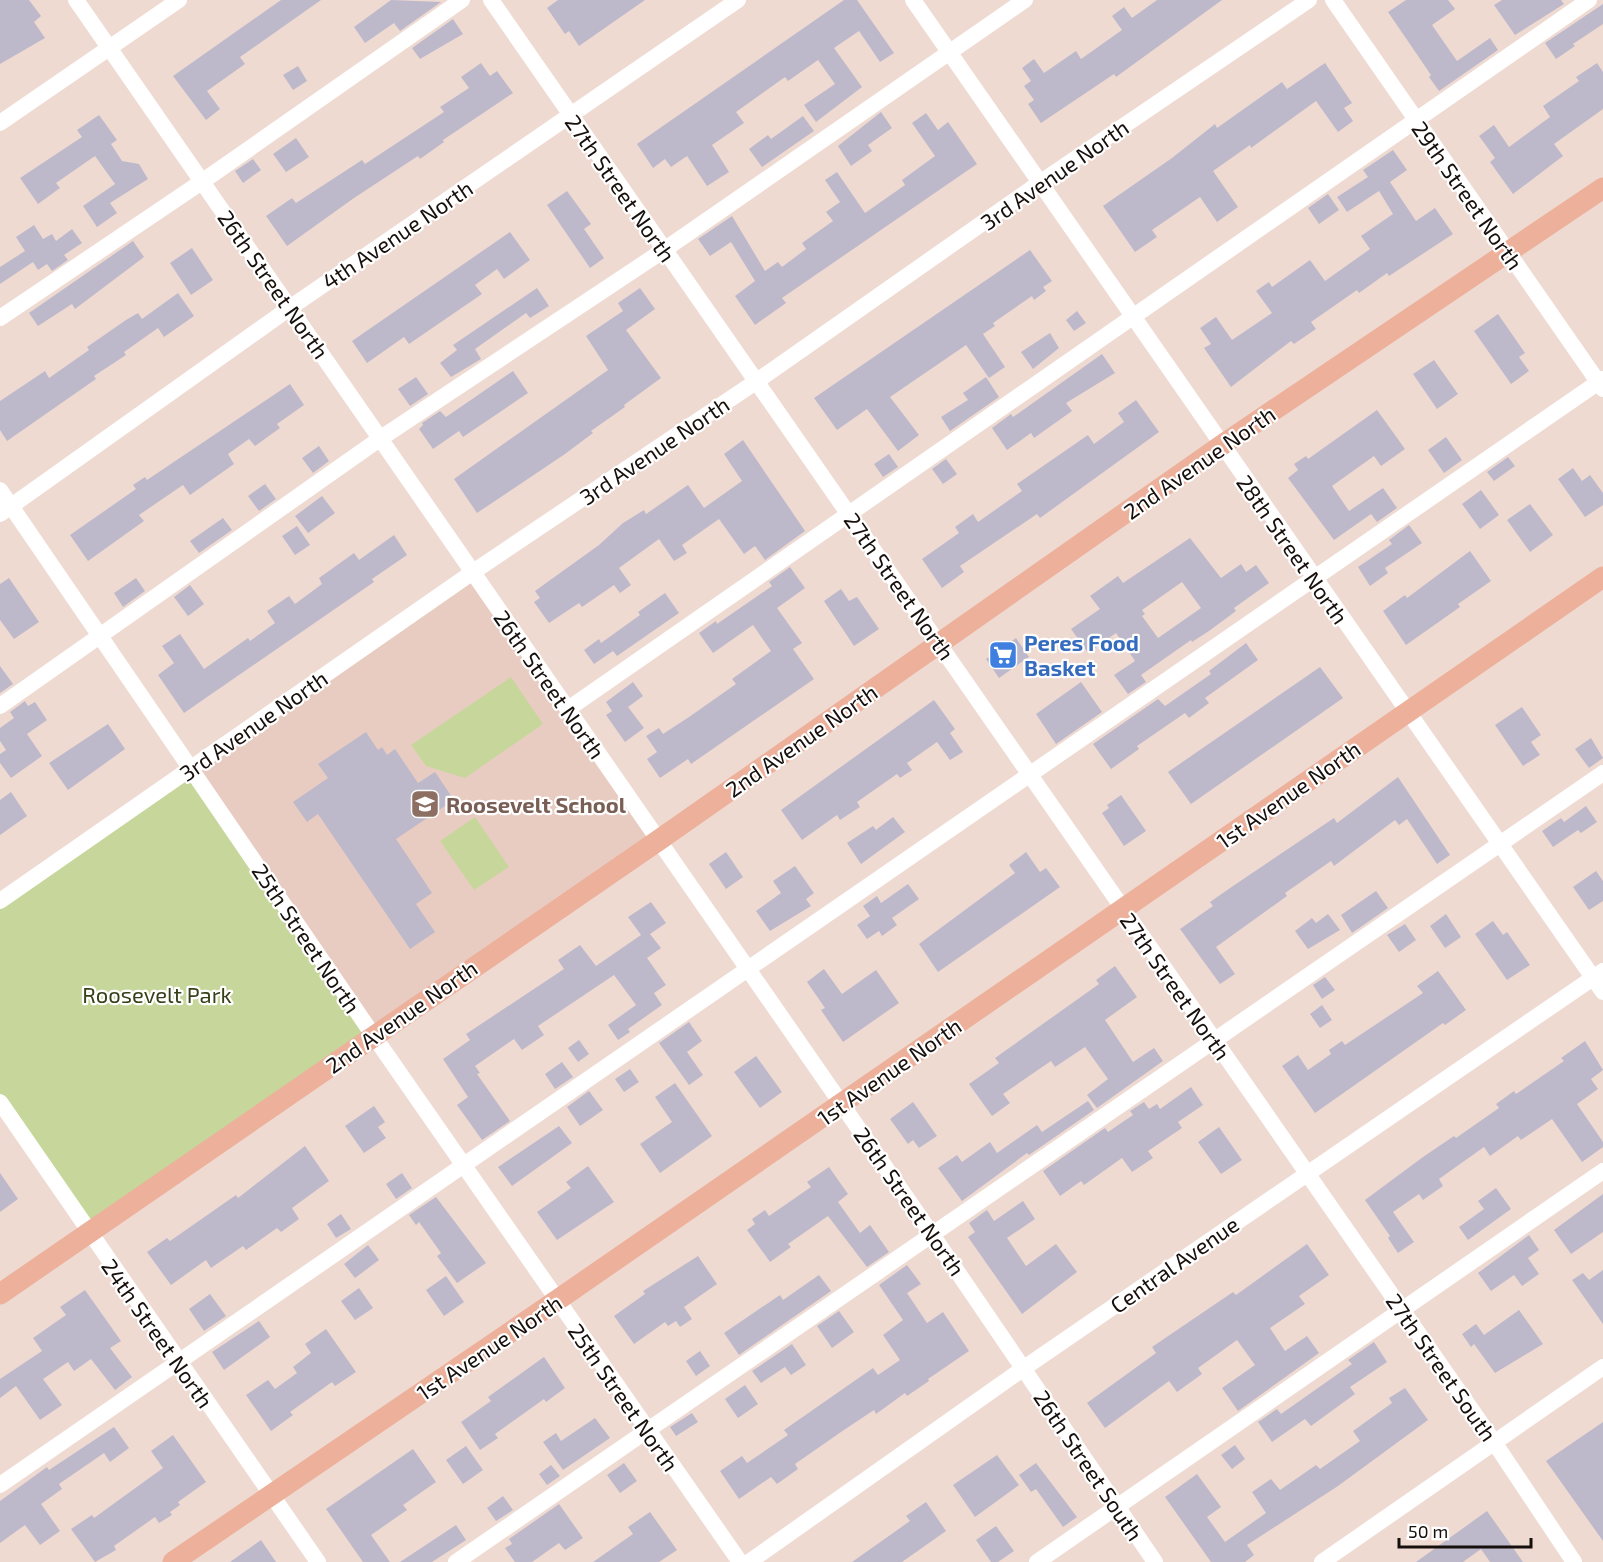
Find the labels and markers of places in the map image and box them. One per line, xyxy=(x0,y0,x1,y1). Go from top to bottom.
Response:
place label: Peres Food Basket xyxy=(1024,629,1139,680)
supermarket icon: Peres Food Basket xyxy=(987,639,1019,671)
school or university icon: Roosevelt School xyxy=(409,788,441,820)
place label: Roosevelt School xyxy=(446,791,627,817)

